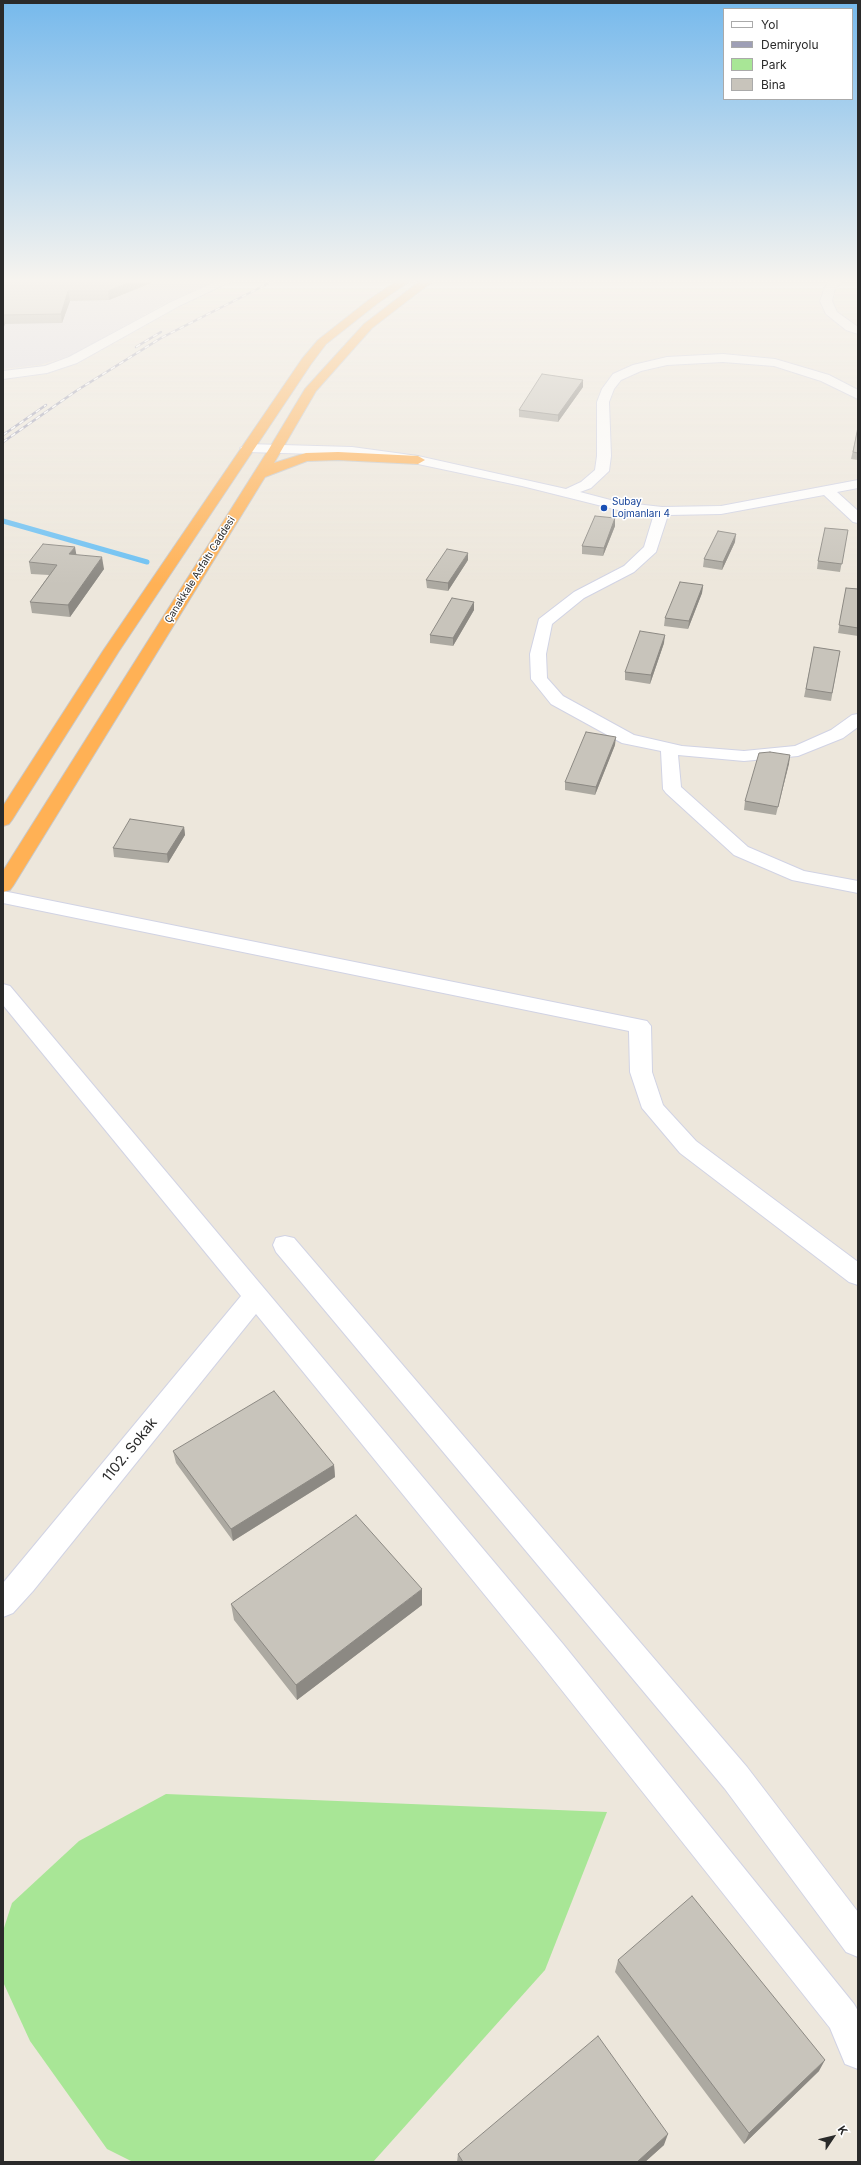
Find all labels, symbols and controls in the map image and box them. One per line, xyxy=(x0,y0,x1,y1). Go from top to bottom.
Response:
legend xyxy=(723,8,853,100)
text: Yol xyxy=(761,17,778,32)
text: Demiryolu xyxy=(761,37,819,52)
text: Park xyxy=(761,57,787,72)
text: Bina xyxy=(761,77,786,92)
place label: Subay Lojmanları 4 xyxy=(612,496,670,520)
marker: Subay Lojmanları 4 xyxy=(599,503,609,513)
street label: Çanakkale Asfaltı Caddesi xyxy=(162,515,238,625)
street label: 1102. Sokak xyxy=(99,1415,161,1485)
north arrow xyxy=(813,2117,853,2157)
text: K xyxy=(835,2123,851,2137)

